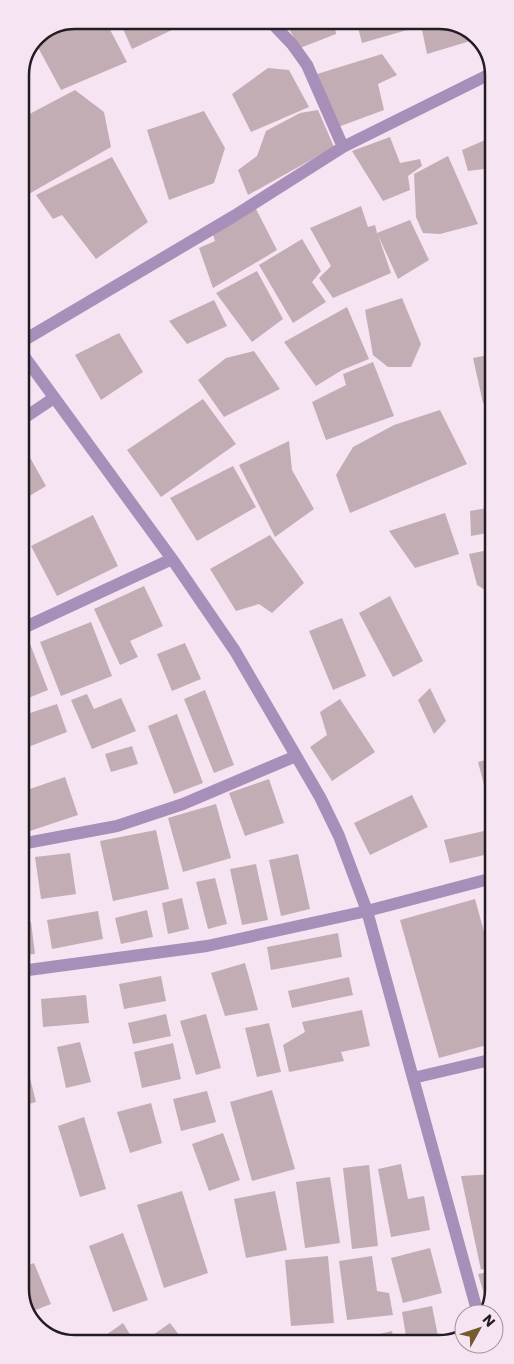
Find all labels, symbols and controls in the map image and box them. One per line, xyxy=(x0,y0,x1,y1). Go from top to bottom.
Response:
north arrow xyxy=(454,1304,504,1354)
text: N xyxy=(478,1310,500,1331)

